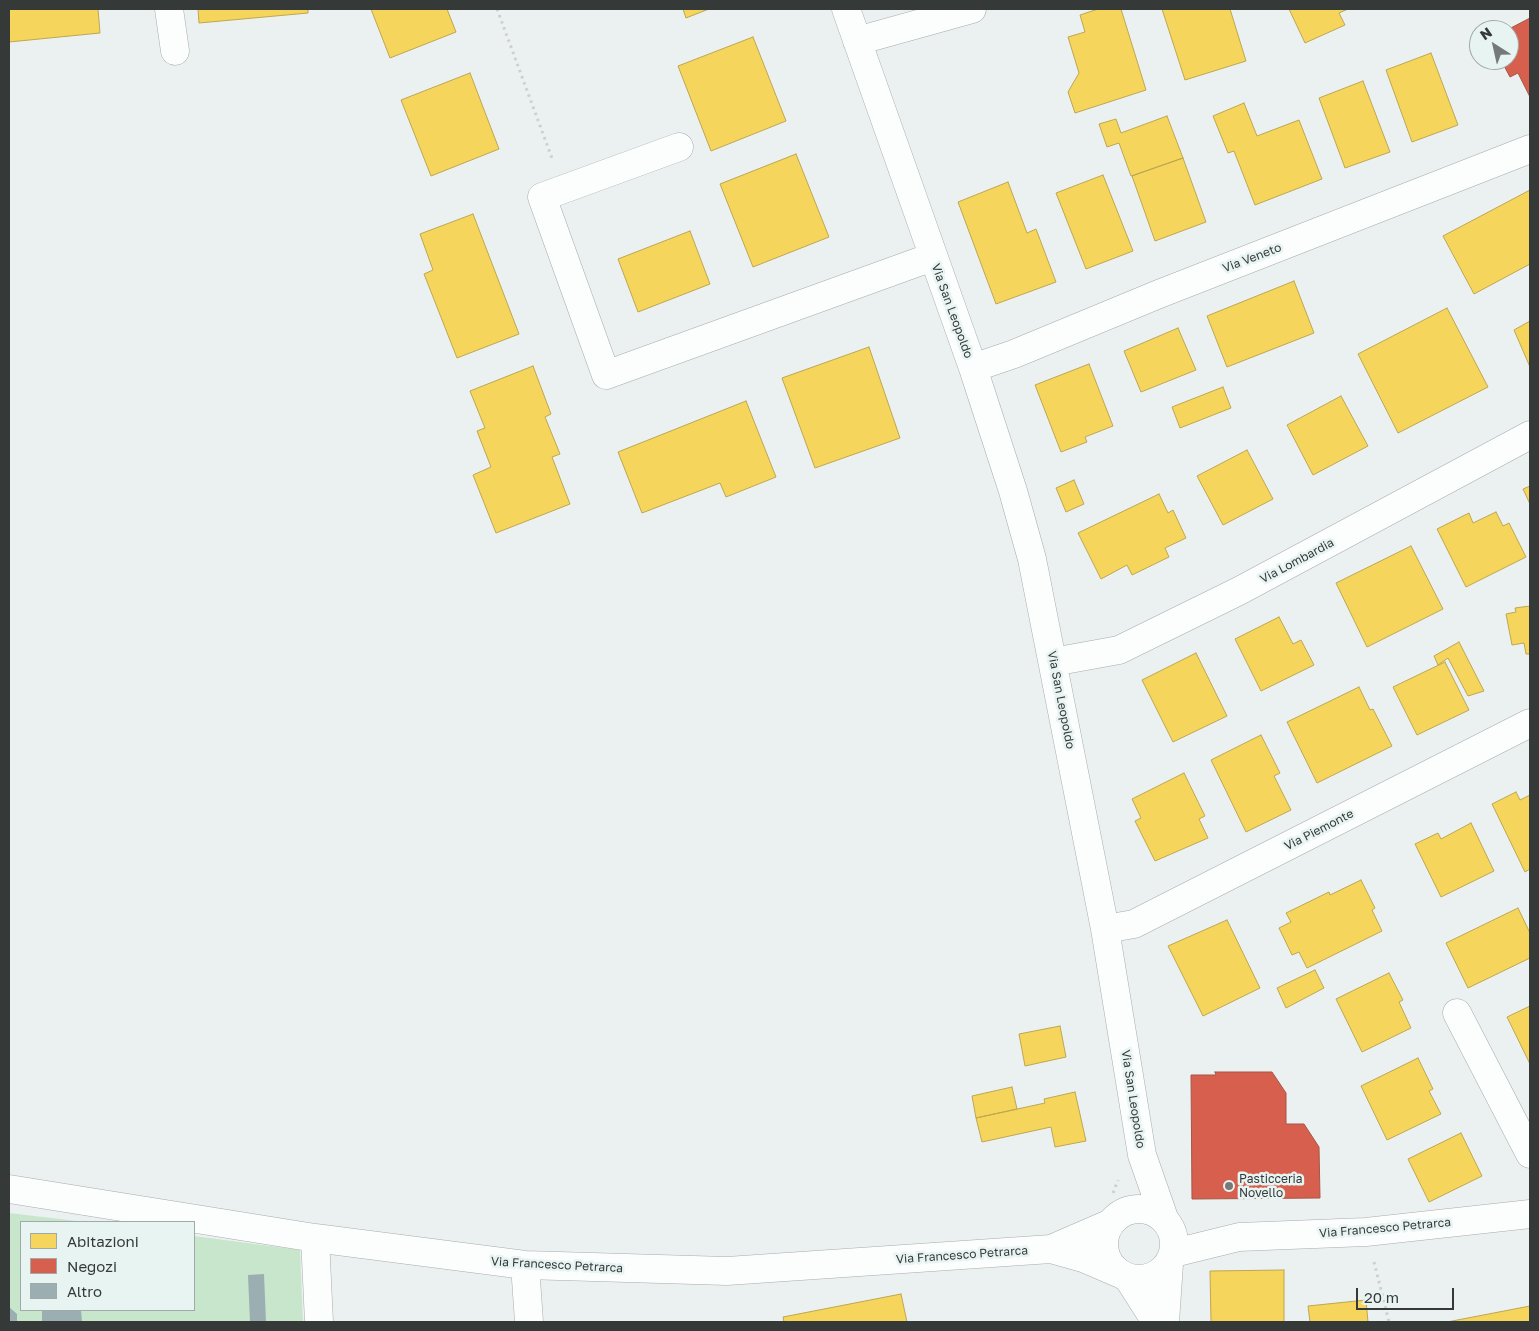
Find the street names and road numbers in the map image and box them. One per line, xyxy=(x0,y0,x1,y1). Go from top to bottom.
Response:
street label: Via Veneto xyxy=(1221,240,1283,276)
street label: Via San Leopoldo xyxy=(928,262,976,360)
street label: Via Lombardia xyxy=(1258,535,1336,587)
street label: Via San Leopoldo xyxy=(1044,650,1078,750)
street label: Via Piemonte xyxy=(1282,806,1356,854)
street label: Via San Leopoldo xyxy=(1118,1049,1148,1149)
street label: Via Francesco Petrarca xyxy=(1319,1215,1451,1241)
street label: Via Francesco Petrarca xyxy=(896,1243,1028,1267)
street label: Via Francesco Petrarca xyxy=(491,1254,623,1276)

